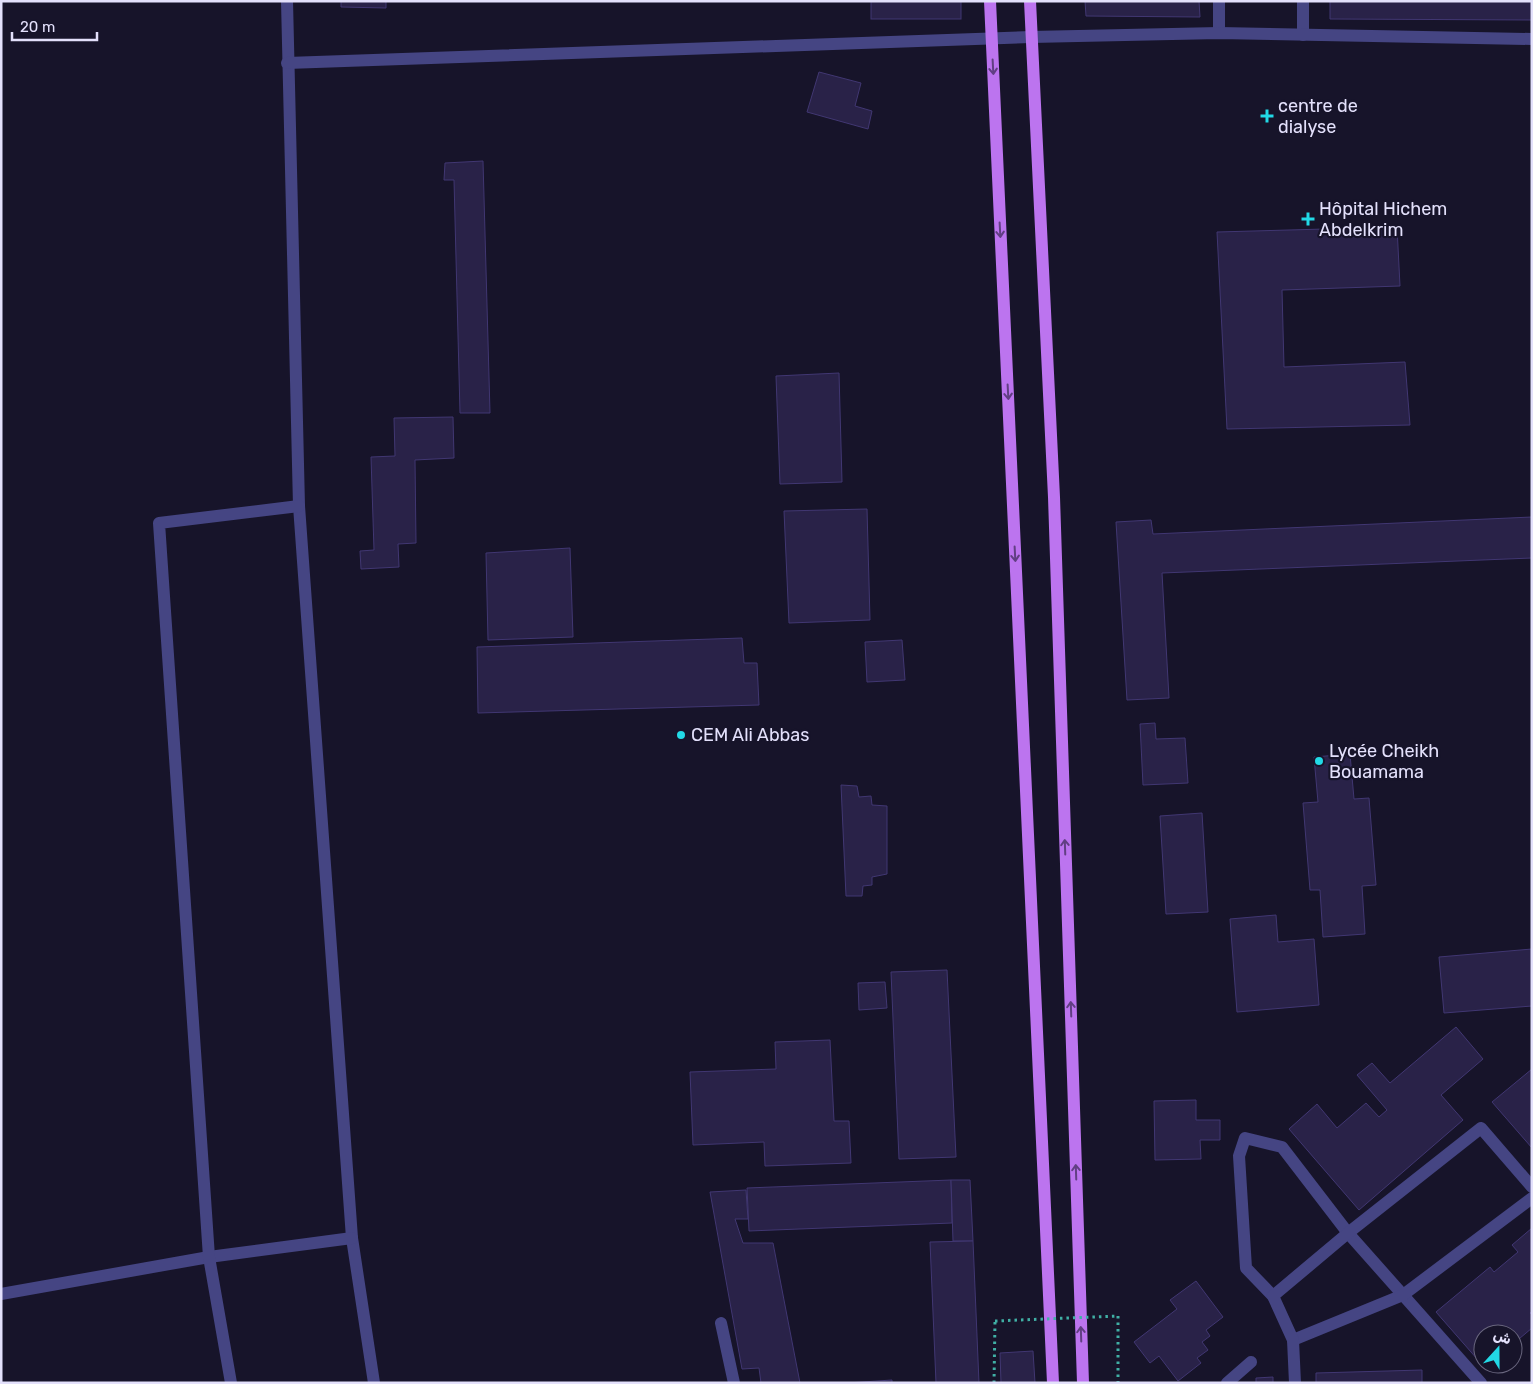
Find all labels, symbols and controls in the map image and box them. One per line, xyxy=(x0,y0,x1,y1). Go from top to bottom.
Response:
scale bar xyxy=(12,10,98,42)
text: 20 m xyxy=(20,18,55,36)
one-way arrow xyxy=(988,59,997,75)
place label: centre de dialyse xyxy=(1278,95,1358,138)
marker: centre de dialyse xyxy=(1260,109,1274,123)
place label: Hôpital Hichem Abdelkrim xyxy=(1319,198,1447,241)
marker: Hôpital Hichem Abdelkrim xyxy=(1301,212,1315,226)
one-way arrow xyxy=(996,222,1005,238)
one-way arrow xyxy=(1003,384,1012,400)
one-way arrow xyxy=(1011,546,1020,562)
place label: CEM Ali Abbas xyxy=(691,724,809,746)
marker: CEM Ali Abbas xyxy=(675,729,687,741)
place label: Lycée Cheikh Bouamama xyxy=(1329,740,1439,783)
marker: Lycée Cheikh Bouamama xyxy=(1313,755,1325,767)
one-way arrow xyxy=(1061,839,1070,855)
one-way arrow xyxy=(1066,1001,1075,1017)
one-way arrow xyxy=(1071,1164,1081,1180)
north arrow xyxy=(1473,1324,1523,1374)
one-way arrow xyxy=(1076,1326,1086,1342)
text: ش xyxy=(1491,1326,1514,1349)

